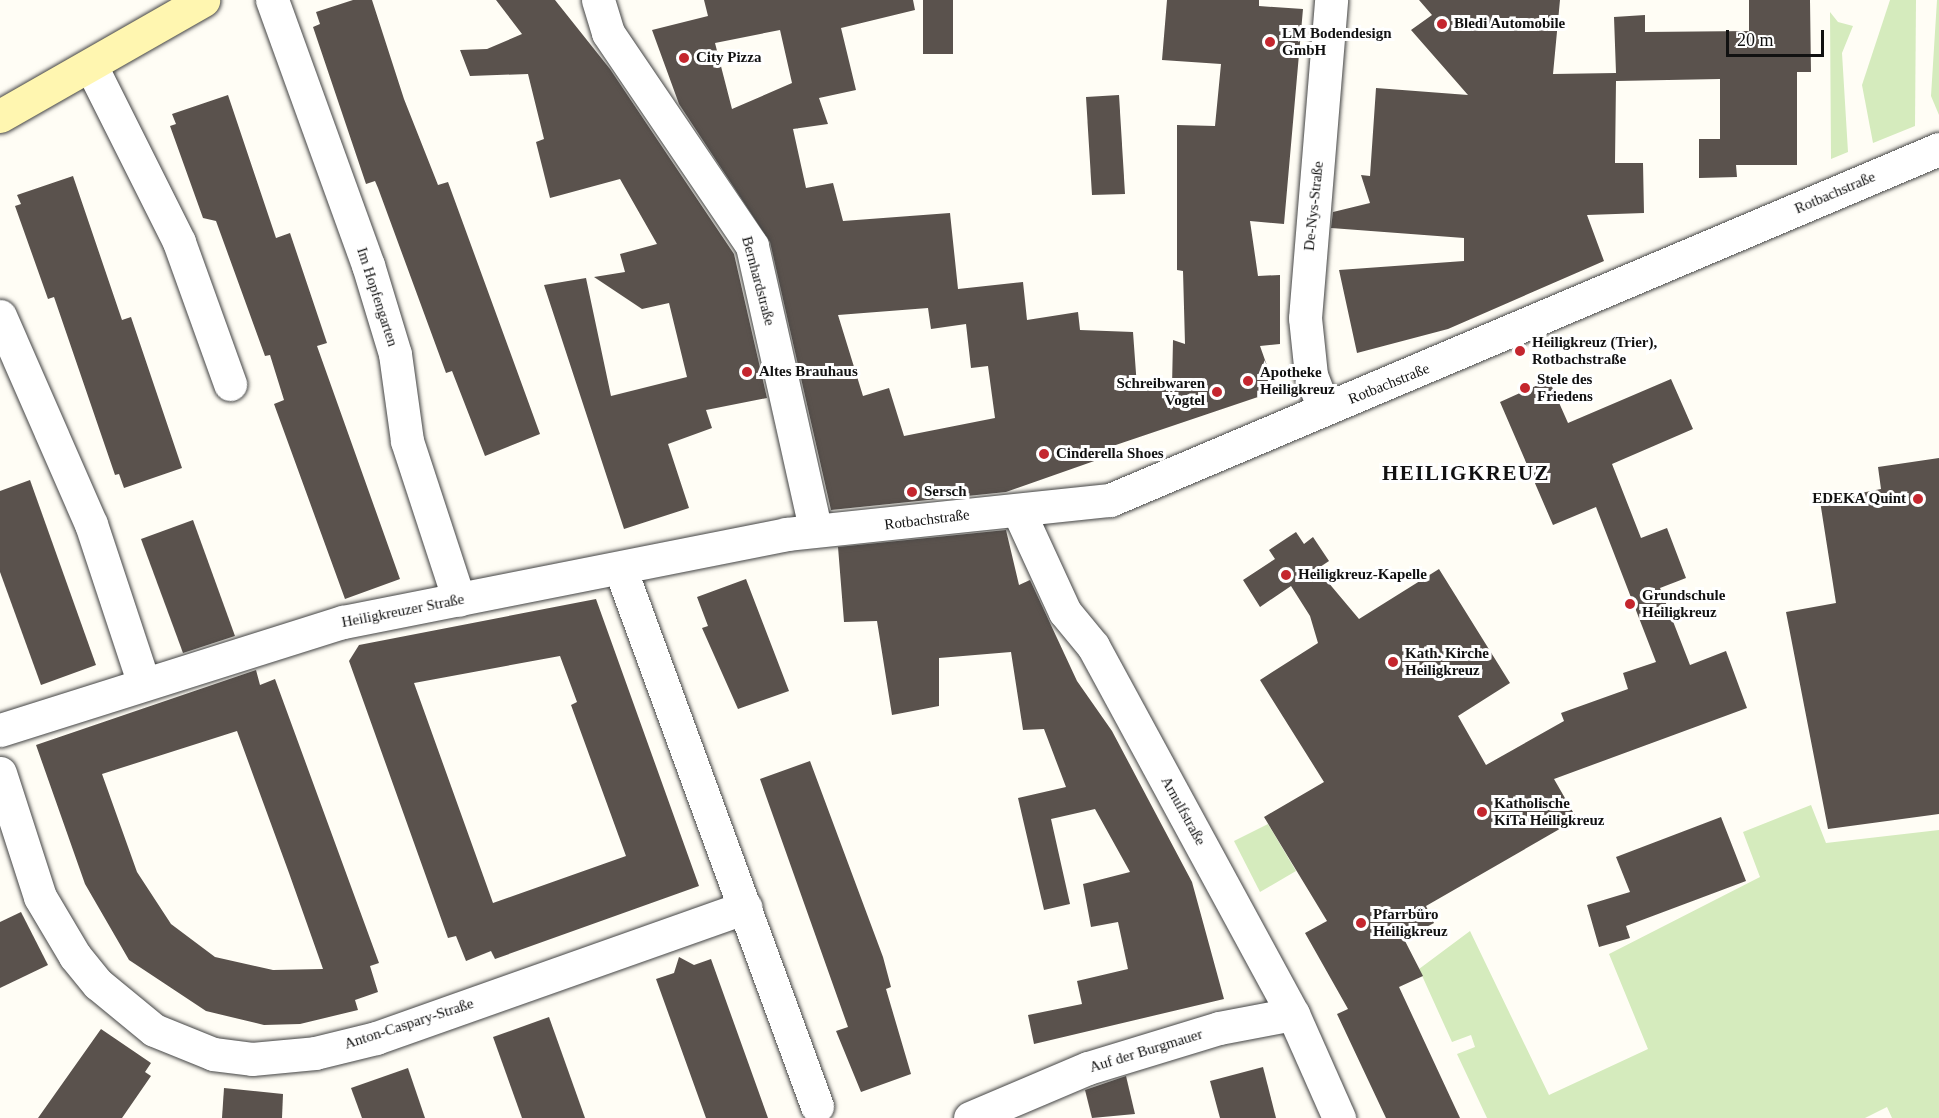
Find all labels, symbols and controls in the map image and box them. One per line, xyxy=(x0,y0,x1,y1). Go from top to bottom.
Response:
place label: Bledi Automobile xyxy=(1454,15,1566,33)
marker: Bledi Automobile xyxy=(1435,17,1449,31)
scale bar xyxy=(1729,18,1826,56)
place label: LM Bodendesign GmbH xyxy=(1282,24,1392,59)
text: 20 m xyxy=(1737,30,1774,50)
marker: LM Bodendesign GmbH xyxy=(1263,35,1277,49)
place label: City Pizza xyxy=(696,49,761,67)
marker: City Pizza xyxy=(677,51,691,65)
street label: De-Nys-Straße xyxy=(1300,160,1328,252)
street label: Rotbachstraße xyxy=(1792,168,1878,218)
street label: Bernhardstraße xyxy=(737,234,779,328)
street label: Im Hopfengarten xyxy=(353,245,401,349)
place label: Heiligkreuz (Trier), Rotbachstraße xyxy=(1532,333,1657,368)
marker: Heiligkreuz (Trier), Rotbachstraße xyxy=(1513,344,1527,358)
street label: Rotbachstraße xyxy=(1346,360,1432,408)
place label: Altes Brauhaus xyxy=(759,363,858,381)
place label: Apotheke Heiligkreuz xyxy=(1260,363,1335,398)
marker: Altes Brauhaus xyxy=(740,365,754,379)
place label: Stele des Friedens xyxy=(1537,370,1593,405)
place label: Schreibwaren Vogtel xyxy=(1116,374,1205,409)
marker: Apotheke Heiligkreuz xyxy=(1241,374,1255,388)
marker: Stele des Friedens xyxy=(1518,381,1532,395)
marker: Schreibwaren Vogtel xyxy=(1210,385,1224,399)
place label: Cinderella Shoes xyxy=(1056,445,1164,463)
marker: Cinderella Shoes xyxy=(1037,447,1051,461)
district label: HEILIGKREUZ xyxy=(1382,460,1550,486)
place label: Sersch xyxy=(924,483,966,501)
marker: Sersch xyxy=(905,485,919,499)
place label: EDEKA Quint xyxy=(1811,490,1906,508)
marker: EDEKA Quint xyxy=(1911,492,1925,506)
street label: Rotbachstraße xyxy=(883,506,971,534)
place label: Heiligkreuz-Kapelle xyxy=(1298,566,1427,584)
marker: Heiligkreuz-Kapelle xyxy=(1279,568,1293,582)
place label: Grundschule Heiligkreuz xyxy=(1642,586,1725,621)
street label: Heiligkreuzer Straße xyxy=(340,590,466,632)
marker: Grundschule Heiligkreuz xyxy=(1623,597,1637,611)
place label: Kath. Kirche Heiligkreuz xyxy=(1405,644,1489,679)
marker: Kath. Kirche Heiligkreuz xyxy=(1386,655,1400,669)
street label: Arnulfstraße xyxy=(1157,773,1209,849)
place label: Katholische KiTa Heiligkreuz xyxy=(1494,794,1604,829)
marker: Katholische KiTa Heiligkreuz xyxy=(1475,805,1489,819)
place label: Pfarrbüro Heiligkreuz xyxy=(1373,905,1448,940)
marker: Pfarrbüro Heiligkreuz xyxy=(1354,916,1368,930)
street label: Anton-Caspary-Straße xyxy=(342,995,476,1053)
street label: Auf der Burgmauer xyxy=(1087,1025,1205,1077)

